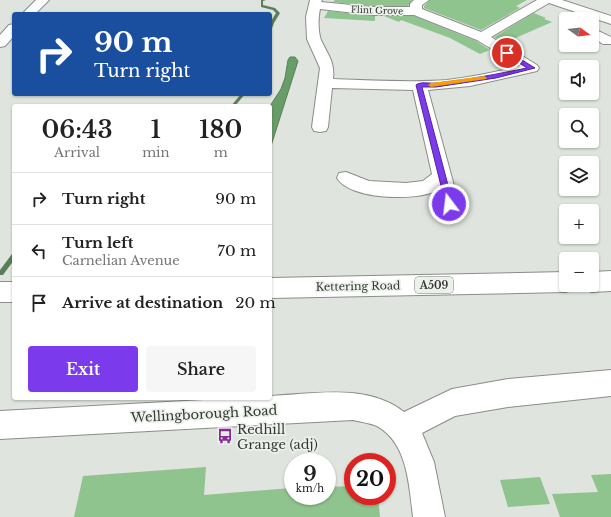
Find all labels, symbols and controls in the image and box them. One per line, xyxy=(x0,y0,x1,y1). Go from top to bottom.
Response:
street label: Flint Grove xyxy=(351,4,403,16)
north arrow xyxy=(559,12,599,52)
map controls xyxy=(559,12,599,292)
text: 90 m xyxy=(94,25,172,60)
icon: right xyxy=(28,28,80,80)
pin xyxy=(490,36,524,70)
icon: arrive xyxy=(496,42,518,64)
text: Turn right xyxy=(94,60,190,82)
button: sound xyxy=(559,60,599,100)
button: search xyxy=(559,108,599,148)
text: 06:43 xyxy=(42,115,113,144)
text: 1 xyxy=(151,115,161,144)
text: 180 xyxy=(199,115,242,144)
text: Arrival xyxy=(54,144,100,161)
text: min xyxy=(142,144,170,161)
text: m xyxy=(214,144,228,161)
button: layers xyxy=(559,156,599,196)
position arrow xyxy=(428,183,470,225)
icon: right xyxy=(28,188,50,210)
text: Turn right xyxy=(62,189,145,208)
text: 90 m xyxy=(215,189,256,208)
button: + xyxy=(559,204,599,244)
text: Turn left xyxy=(62,233,133,252)
icon: left xyxy=(28,240,50,262)
text: 70 m xyxy=(217,241,256,260)
text: Carnelian Avenue xyxy=(62,252,180,269)
button: − xyxy=(559,252,599,292)
road number: A509 xyxy=(415,277,453,293)
street label: Kettering Road xyxy=(316,278,401,294)
icon: arrive xyxy=(28,292,50,314)
text: Arrive at destination xyxy=(62,293,223,312)
text: 20 m xyxy=(235,293,276,312)
button: Exit xyxy=(28,346,138,392)
button: Share xyxy=(146,346,256,392)
street label: Wellingborough Road xyxy=(129,402,278,426)
place label: Redhill Grange (adj) xyxy=(237,421,318,453)
bus stop icon: Redhill Grange (adj) xyxy=(216,427,234,445)
speed limit sign: 20 xyxy=(344,453,396,505)
text: 9 xyxy=(303,462,317,486)
text: km/h xyxy=(296,482,324,495)

